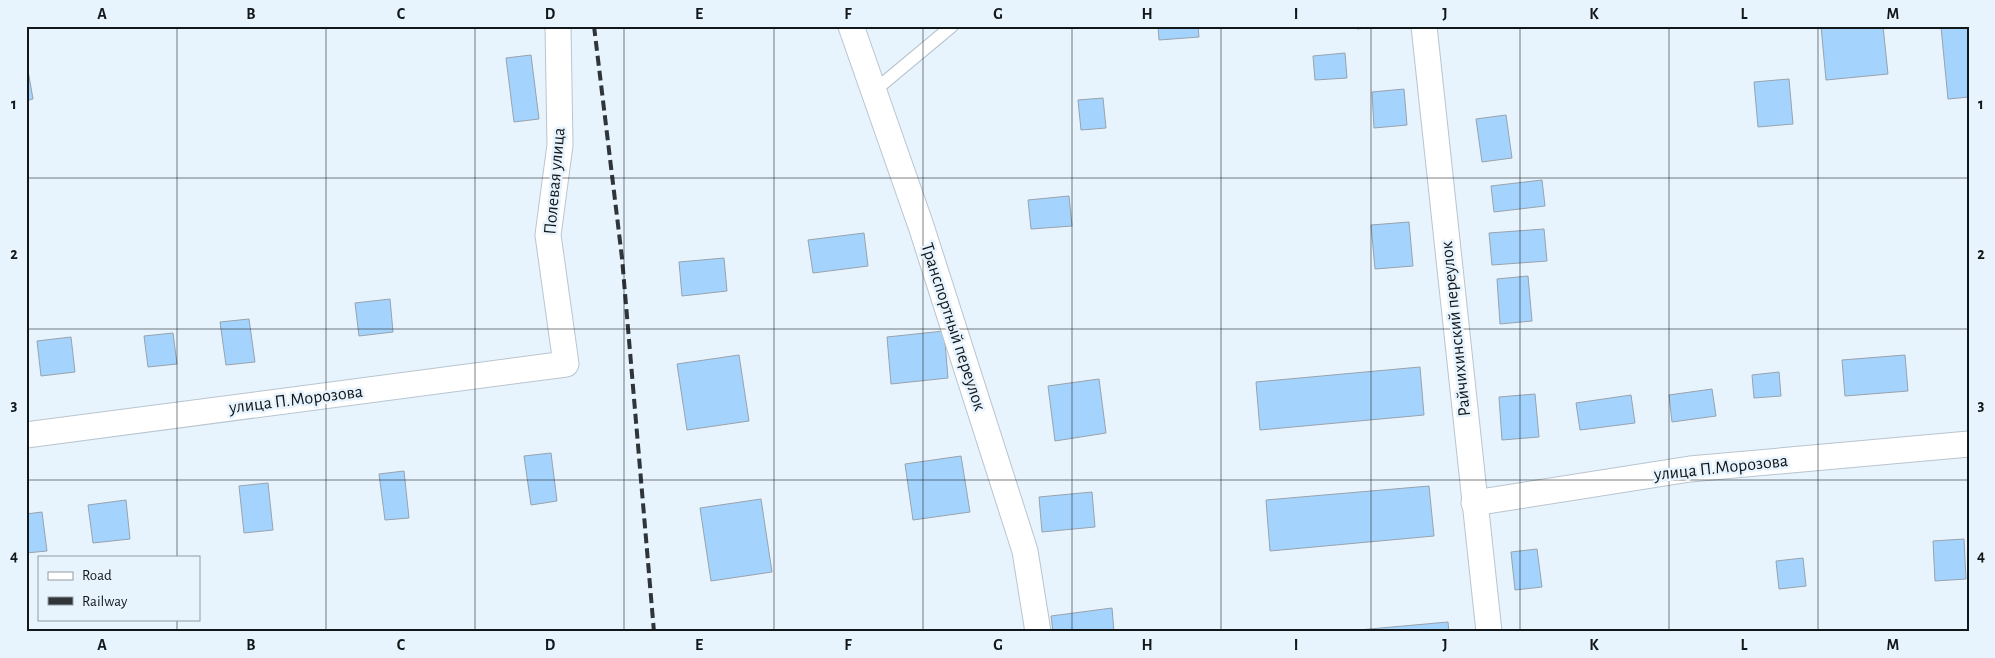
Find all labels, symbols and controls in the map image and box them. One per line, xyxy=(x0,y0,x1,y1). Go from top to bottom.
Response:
text: A xyxy=(97,6,107,22)
text: B xyxy=(246,6,256,22)
text: C xyxy=(397,6,406,22)
text: D xyxy=(545,6,556,22)
text: E xyxy=(695,6,703,22)
text: F xyxy=(844,6,852,22)
text: G xyxy=(993,6,1003,22)
text: H xyxy=(1141,6,1153,22)
text: I xyxy=(1294,6,1298,22)
text: J xyxy=(1442,6,1448,22)
text: K xyxy=(1589,6,1599,22)
text: L xyxy=(1741,6,1748,22)
text: M xyxy=(1887,6,1899,22)
text: 1 xyxy=(11,96,17,112)
text: 1 xyxy=(1978,96,1984,112)
street label: Полевая улица xyxy=(541,127,569,235)
street label: Райчихинский переулок xyxy=(1438,240,1474,418)
street label: Транспортный переулок xyxy=(917,241,989,414)
text: 2 xyxy=(10,246,18,262)
text: 2 xyxy=(1977,246,1985,262)
street label: улица П.Морозова xyxy=(227,383,364,417)
text: 3 xyxy=(11,397,18,413)
text: 3 xyxy=(1978,397,1985,413)
street label: улица П.Морозова xyxy=(1652,452,1789,484)
text: 4 xyxy=(10,548,18,564)
text: 4 xyxy=(1977,548,1985,564)
legend xyxy=(38,556,200,620)
text: Road xyxy=(82,568,112,583)
text: Railway xyxy=(82,594,128,609)
text: A xyxy=(97,637,107,653)
text: B xyxy=(246,637,256,653)
text: C xyxy=(397,637,406,653)
text: D xyxy=(545,637,556,653)
text: E xyxy=(695,637,703,653)
text: F xyxy=(844,637,852,653)
text: G xyxy=(993,637,1003,653)
text: H xyxy=(1141,637,1153,653)
text: I xyxy=(1294,637,1298,653)
text: J xyxy=(1442,637,1448,653)
text: K xyxy=(1589,637,1599,653)
text: L xyxy=(1741,637,1748,653)
text: M xyxy=(1887,637,1899,653)

